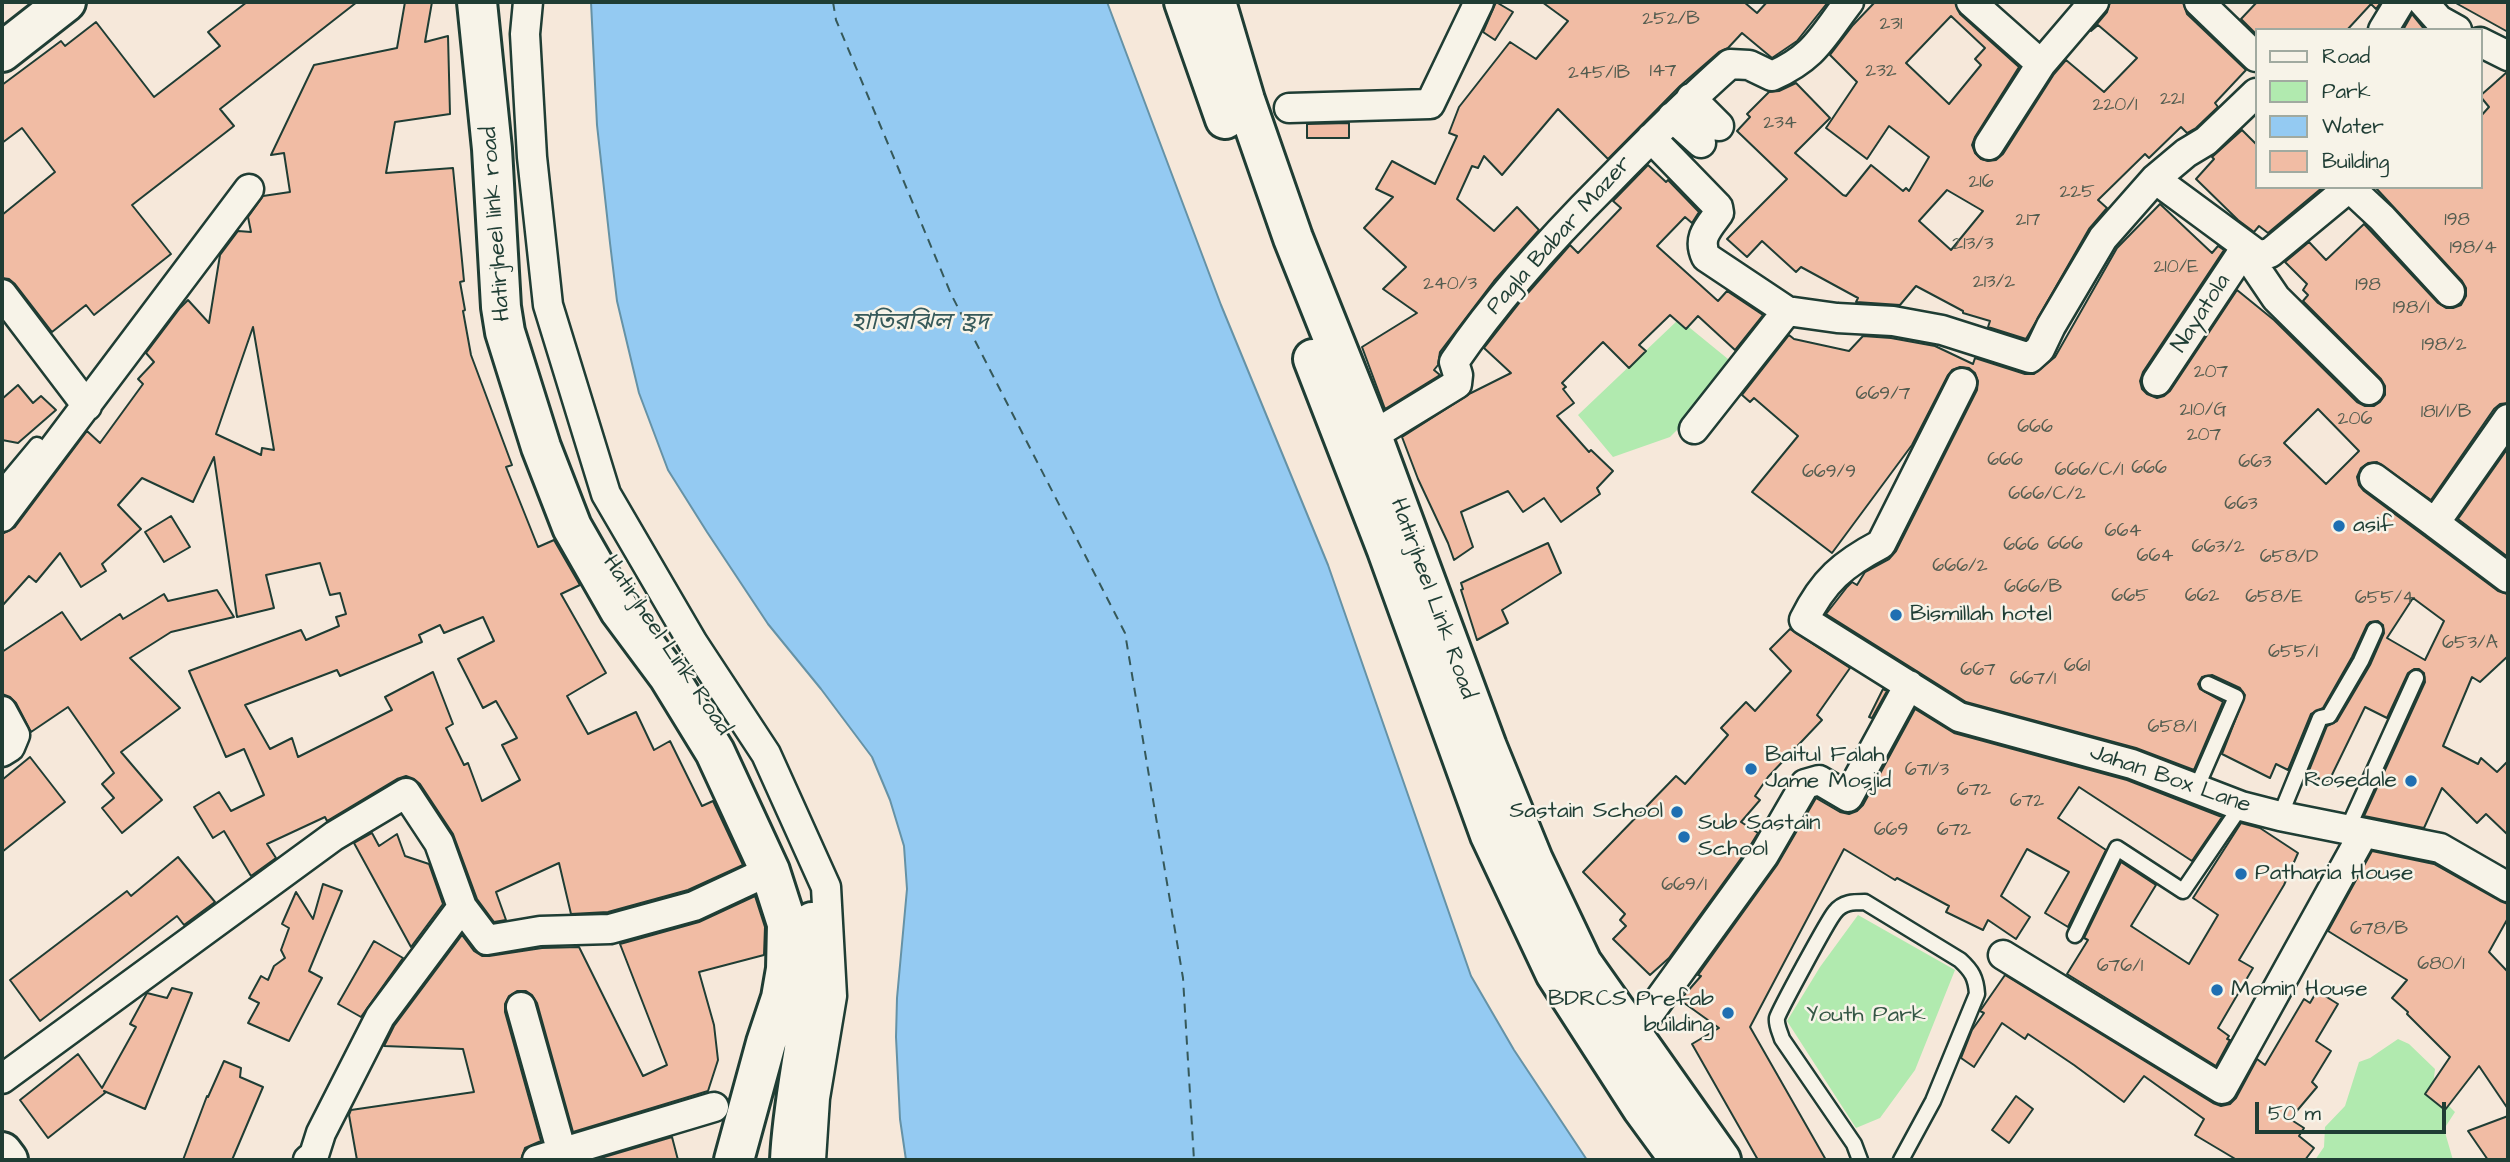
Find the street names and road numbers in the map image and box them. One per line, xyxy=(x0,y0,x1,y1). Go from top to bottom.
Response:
street label: Hatirjheel link road xyxy=(476,126,518,322)
street label: Pagla Babar Mazer xyxy=(1481,151,1639,321)
street label: Nayatola xyxy=(2166,270,2238,358)
street label: Hatirjheel Link Road xyxy=(1383,495,1481,703)
street label: Hatirjheel Link Road xyxy=(595,551,737,741)
street label: Jahan Box Lane xyxy=(2086,740,2254,820)

